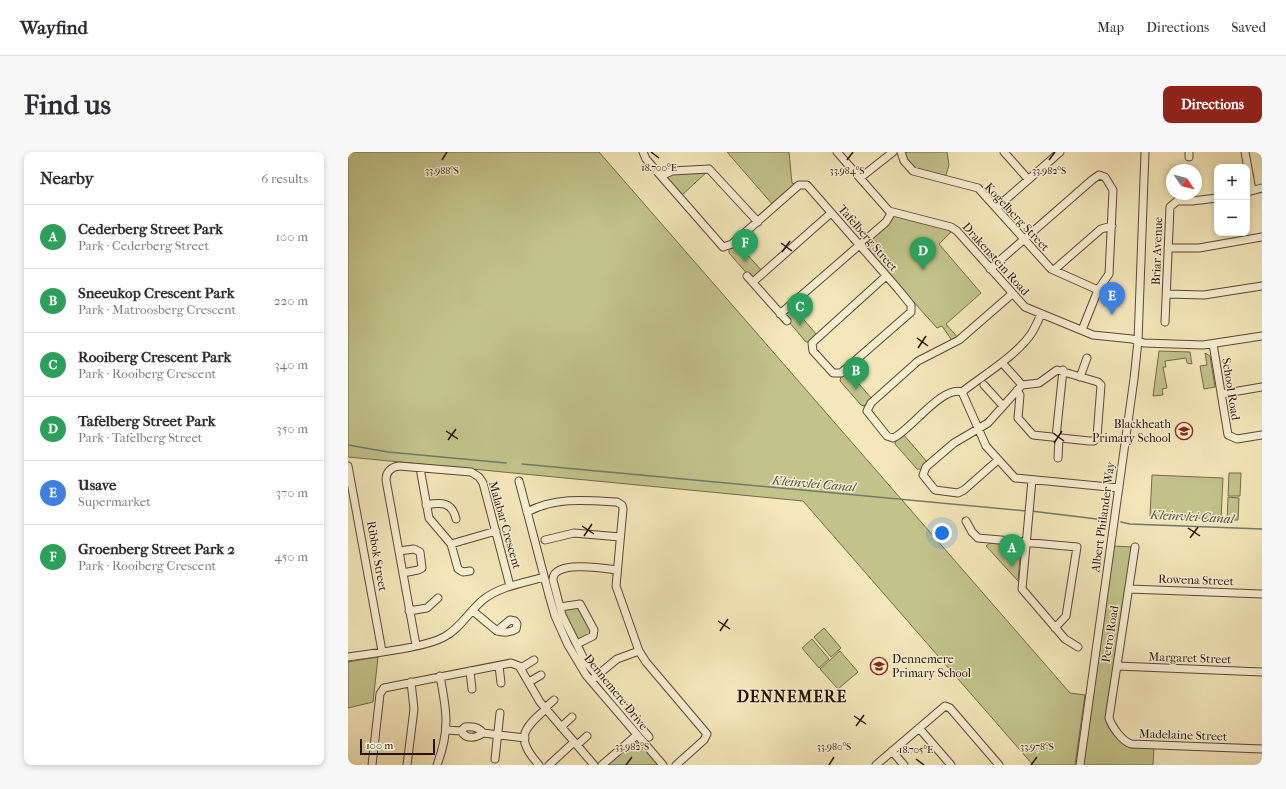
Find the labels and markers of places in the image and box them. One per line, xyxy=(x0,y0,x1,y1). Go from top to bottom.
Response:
pin: F xyxy=(732,229,758,262)
pin: D xyxy=(910,237,936,270)
pin: E xyxy=(1099,282,1125,315)
pin: C xyxy=(787,293,813,326)
pin: B xyxy=(843,357,869,390)
place label: Blackheath Primary School xyxy=(1092,417,1172,445)
school or university icon: Blackheath Primary School xyxy=(1174,421,1194,441)
pin: A xyxy=(999,534,1025,567)
place label: Dennemere Primary School xyxy=(892,652,972,680)
school or university icon: Dennemere Primary School xyxy=(869,656,889,676)

